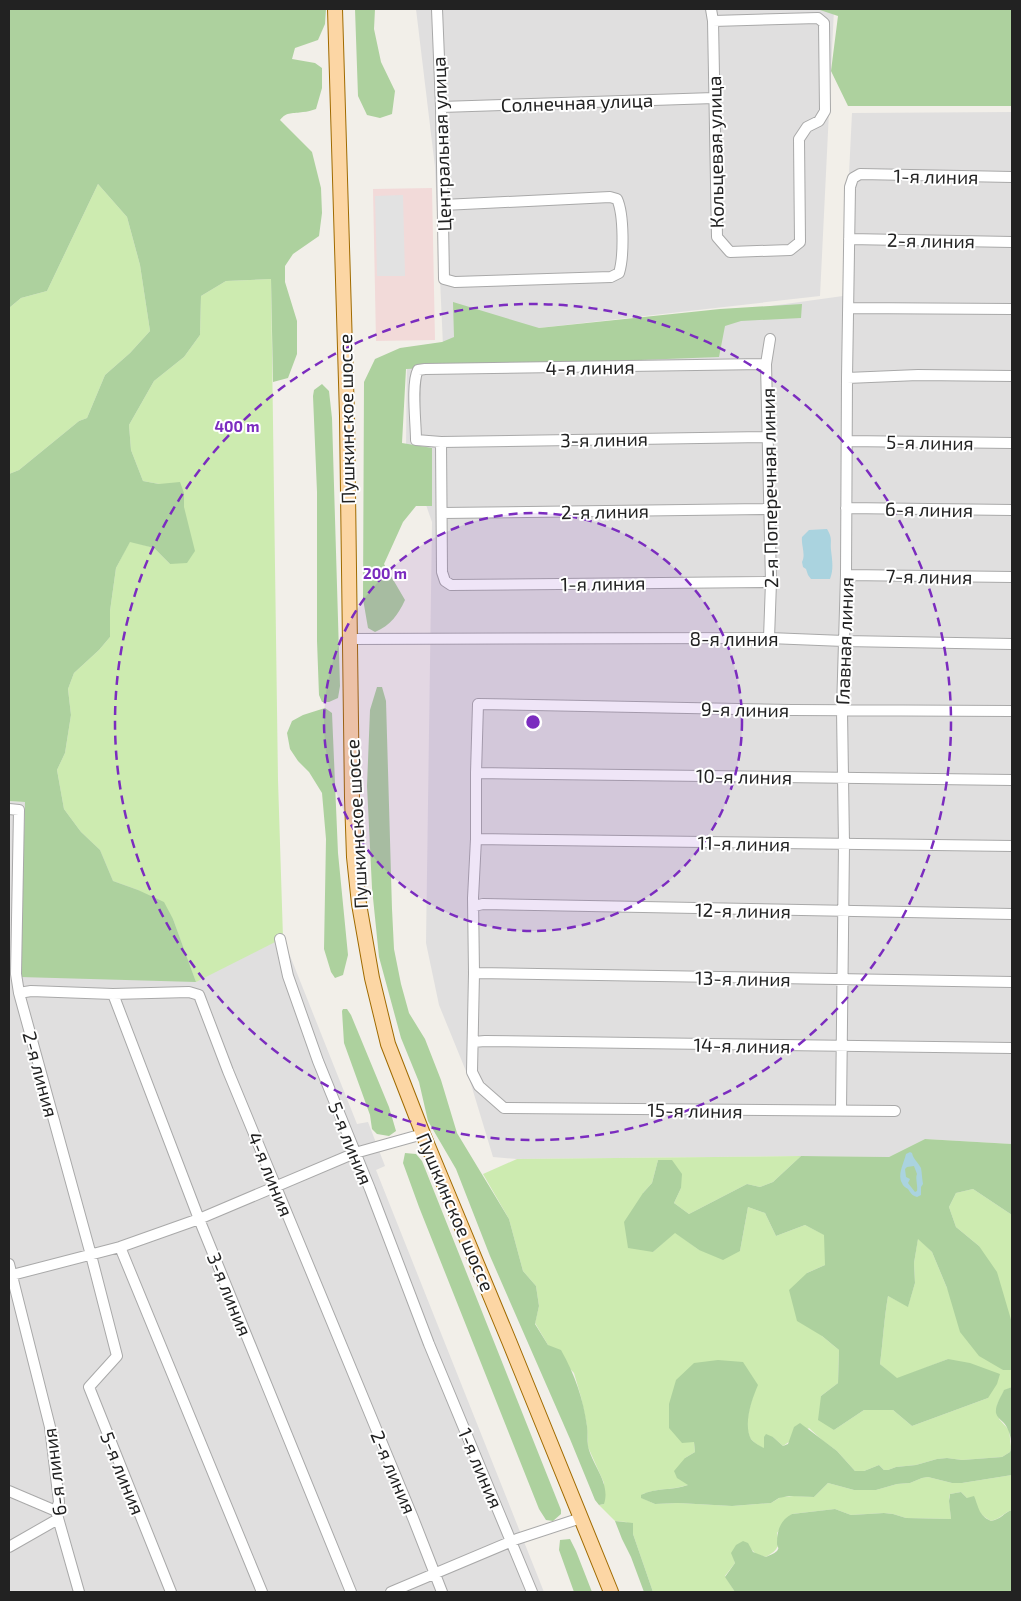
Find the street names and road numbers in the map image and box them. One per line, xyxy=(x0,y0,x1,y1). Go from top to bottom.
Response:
street label: Центральная улица xyxy=(426,56,457,232)
street label: Кольцевая улица xyxy=(702,76,729,228)
street label: Солнечная улица xyxy=(500,88,654,117)
street label: 1-я линия xyxy=(893,164,979,188)
street label: 2-я линия xyxy=(887,228,975,252)
street label: Пушкинское шоссе xyxy=(333,334,360,504)
street label: 4-я линия xyxy=(545,355,635,379)
street label: 2-я Поперечная линия xyxy=(756,388,782,588)
street label: 3-я линия xyxy=(560,427,648,451)
street label: 5-я линия xyxy=(886,430,974,454)
street label: 6-я линия xyxy=(885,497,973,521)
street label: 2-я линия xyxy=(561,499,649,523)
street label: 7-я линия xyxy=(885,564,973,588)
street label: 1-я линия xyxy=(560,571,646,595)
street label: Главная линия xyxy=(830,576,858,706)
street label: 8-я линия xyxy=(690,627,778,650)
street label: 9-я линия xyxy=(701,697,789,721)
street label: Пушкинское шоссе xyxy=(340,738,373,910)
street label: 10-я линия xyxy=(696,764,792,788)
street label: 11-я линия xyxy=(698,831,790,855)
street label: 12-я линия xyxy=(695,898,791,922)
street label: 13-я линия xyxy=(695,966,791,990)
street label: 2-я линия xyxy=(18,1028,64,1120)
street label: 14-я линия xyxy=(693,1033,791,1057)
street label: 5-я линия xyxy=(324,1098,378,1188)
street label: 15-я линия xyxy=(647,1098,743,1122)
street label: 4-я линия xyxy=(244,1128,298,1220)
street label: Пушкинское шоссе xyxy=(411,1129,500,1295)
street label: 3-я линия xyxy=(203,1249,257,1339)
street label: 1-я линия xyxy=(454,1424,508,1512)
street label: 6-я линия xyxy=(37,1427,71,1517)
street label: 2-я линия xyxy=(366,1427,422,1517)
street label: 5-я линия xyxy=(96,1428,150,1518)

